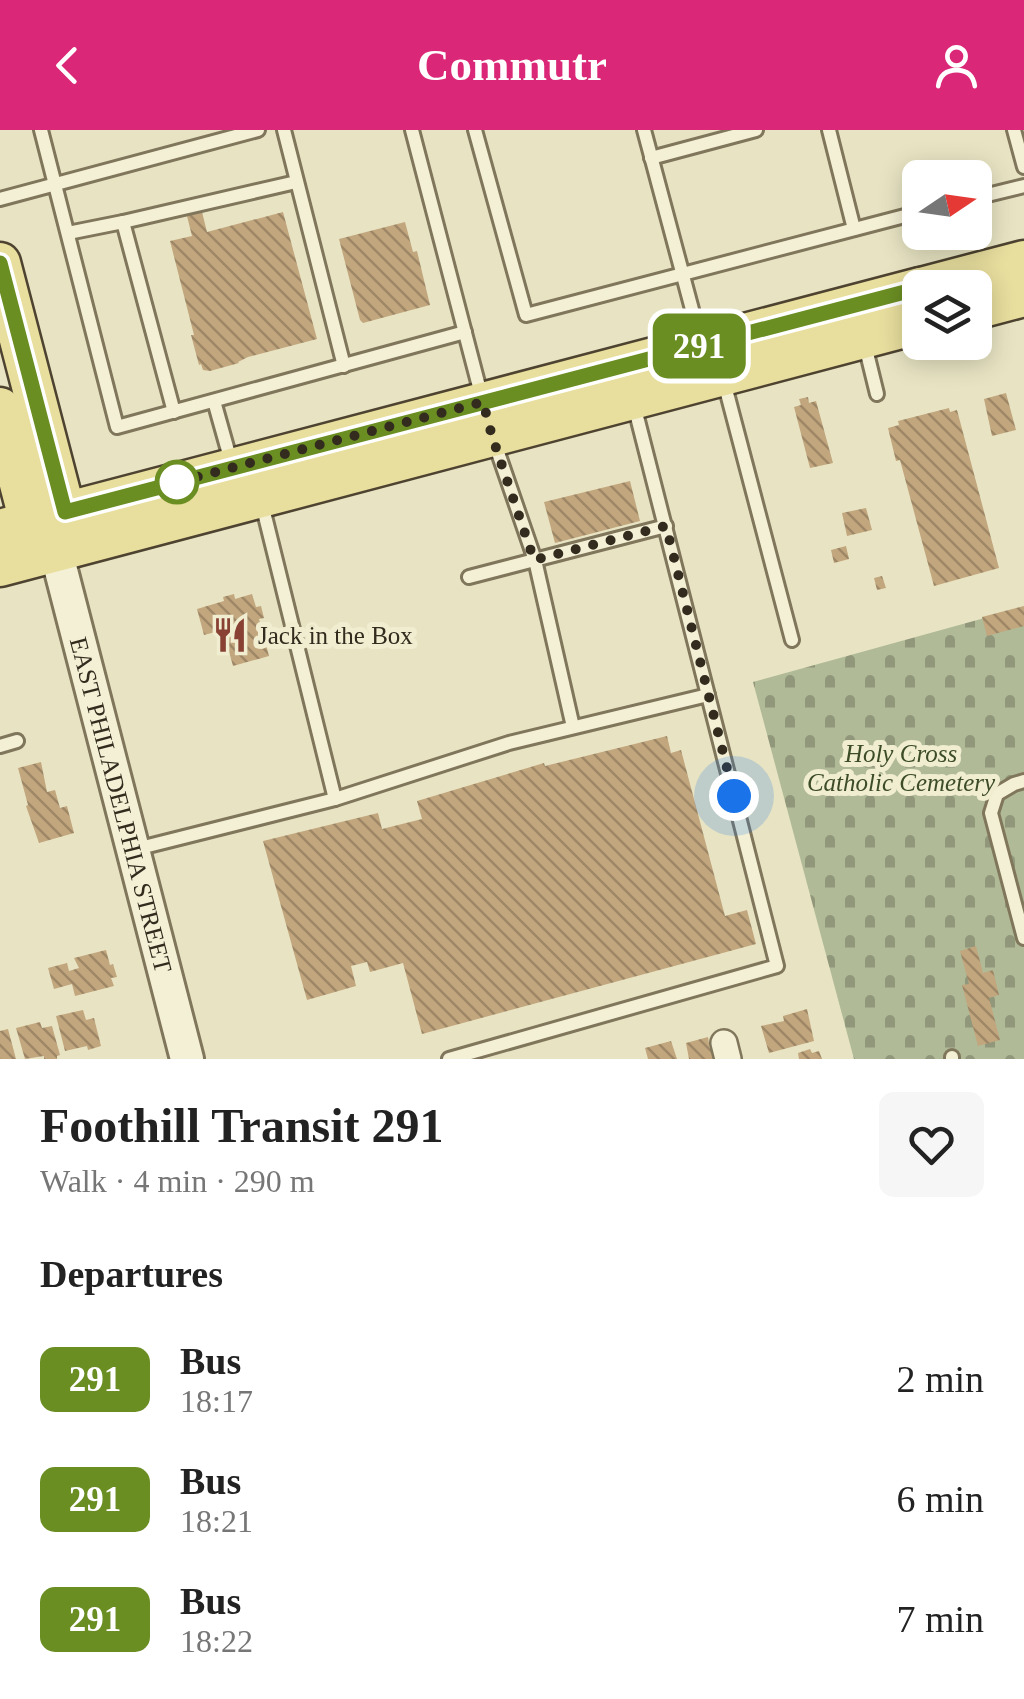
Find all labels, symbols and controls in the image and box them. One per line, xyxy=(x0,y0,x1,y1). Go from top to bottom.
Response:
icon: back xyxy=(40,38,95,93)
icon: person xyxy=(929,38,984,93)
text: Commutr xyxy=(417,40,607,90)
north arrow xyxy=(902,160,992,250)
map controls xyxy=(902,160,992,360)
button: layers xyxy=(902,270,992,360)
line badge: 291 xyxy=(642,314,756,378)
text: 291 xyxy=(673,327,725,366)
unlabelled marker xyxy=(156,461,198,503)
restaurant icon: Jack in the Box xyxy=(211,616,249,654)
place label: Jack in the Box xyxy=(258,622,413,649)
street label: EAST PHILADELPHIA STREET xyxy=(65,634,177,975)
park label: Holy Cross Catholic Cemetery xyxy=(807,740,996,796)
your location xyxy=(709,771,759,821)
button: heart xyxy=(879,1092,984,1197)
text: Foothill Transit 291 xyxy=(40,1099,444,1152)
text: Walk · 4 min · 290 m xyxy=(40,1163,315,1199)
text: Departures xyxy=(40,1253,223,1295)
text: Bus xyxy=(180,1340,241,1382)
text: 2 min xyxy=(896,1358,984,1400)
text: 291 xyxy=(69,1360,121,1399)
text: 18:17 xyxy=(180,1383,253,1419)
text: Bus xyxy=(180,1460,241,1502)
text: 6 min xyxy=(896,1478,984,1520)
text: 291 xyxy=(69,1480,121,1519)
text: 18:21 xyxy=(180,1503,253,1539)
text: Bus xyxy=(180,1580,241,1622)
text: 7 min xyxy=(896,1598,984,1640)
text: 291 xyxy=(69,1600,121,1639)
text: 18:22 xyxy=(180,1623,253,1659)

